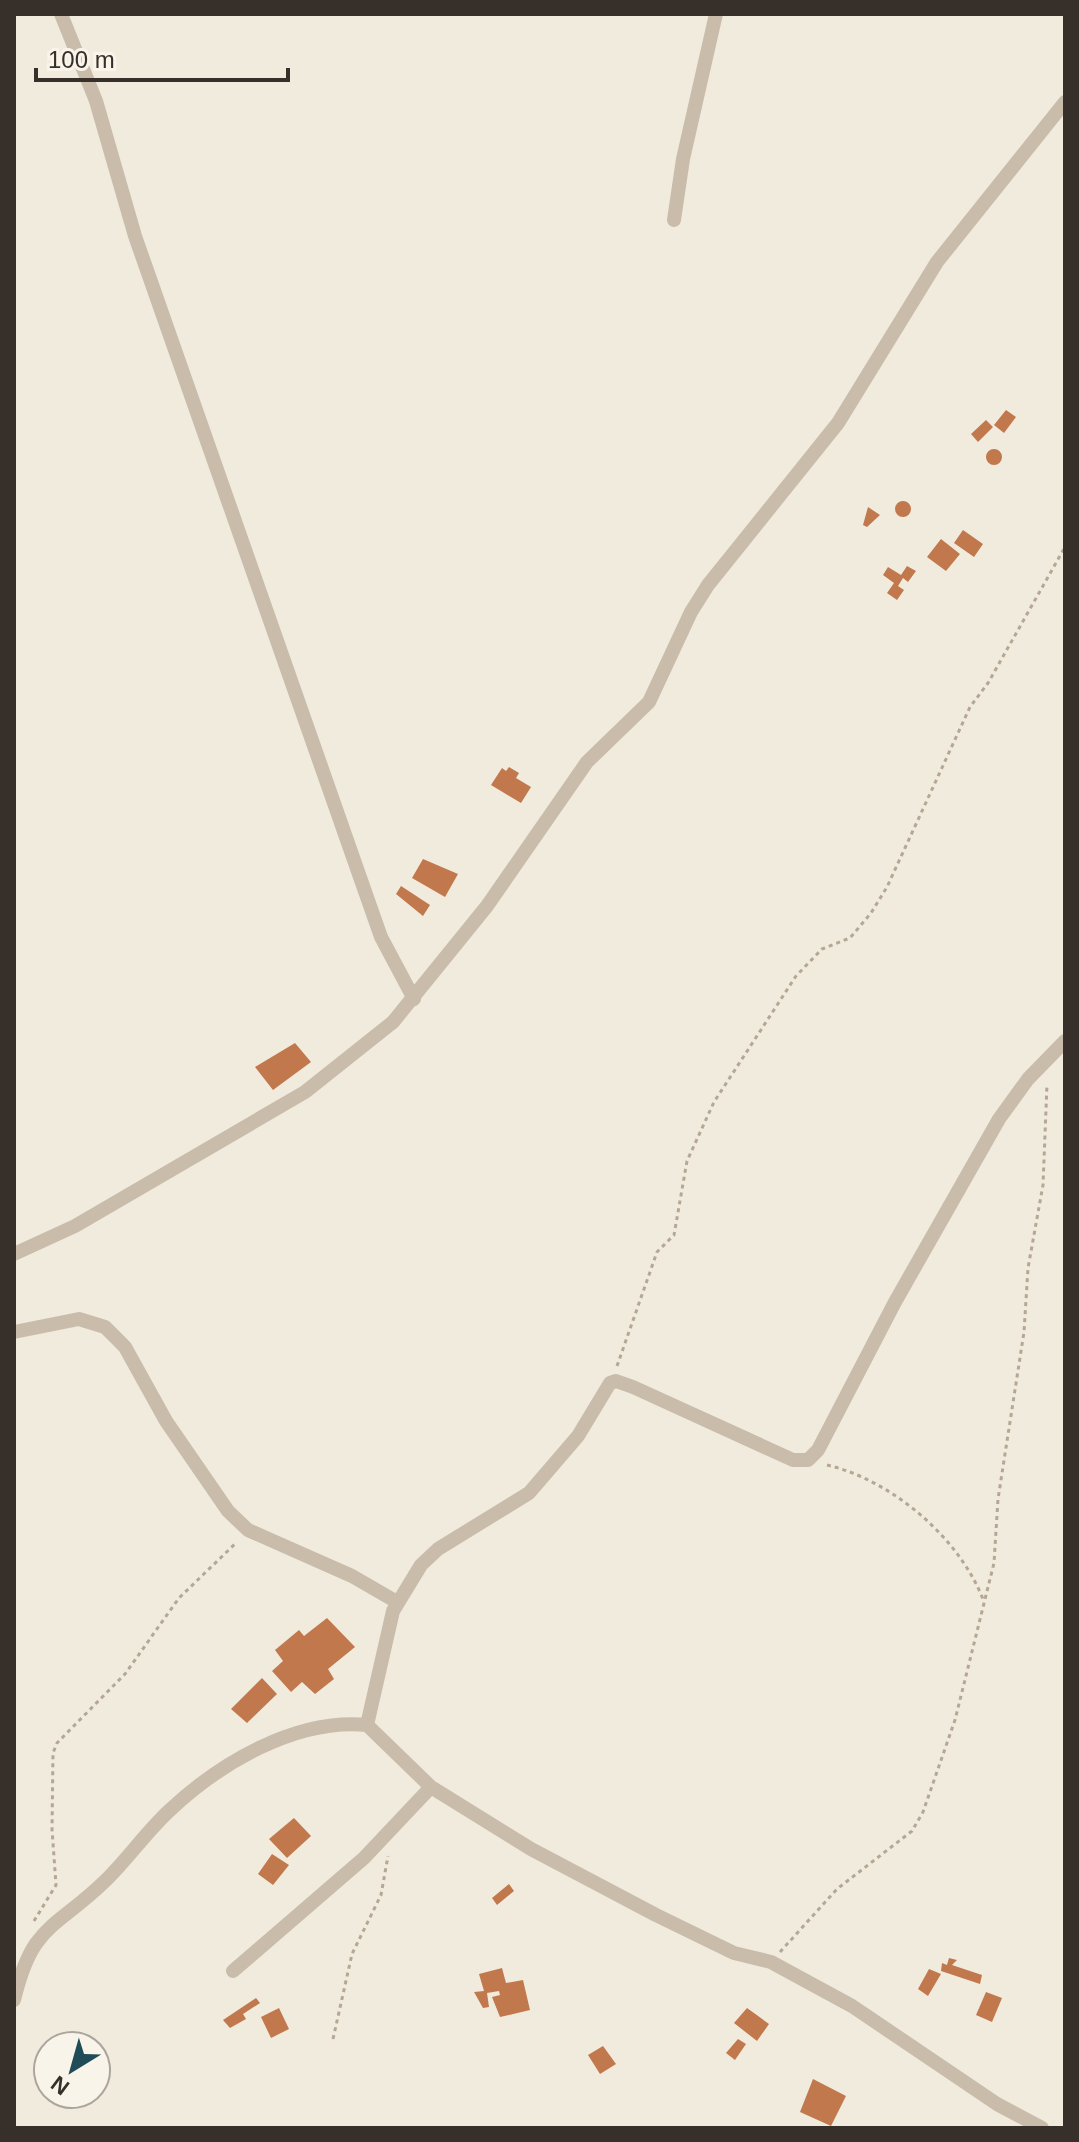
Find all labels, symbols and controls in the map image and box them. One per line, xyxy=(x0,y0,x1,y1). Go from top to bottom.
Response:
scale bar xyxy=(36,32,288,82)
text: 100 m xyxy=(48,46,115,73)
north arrow xyxy=(32,2030,112,2110)
text: N xyxy=(46,2071,74,2100)

